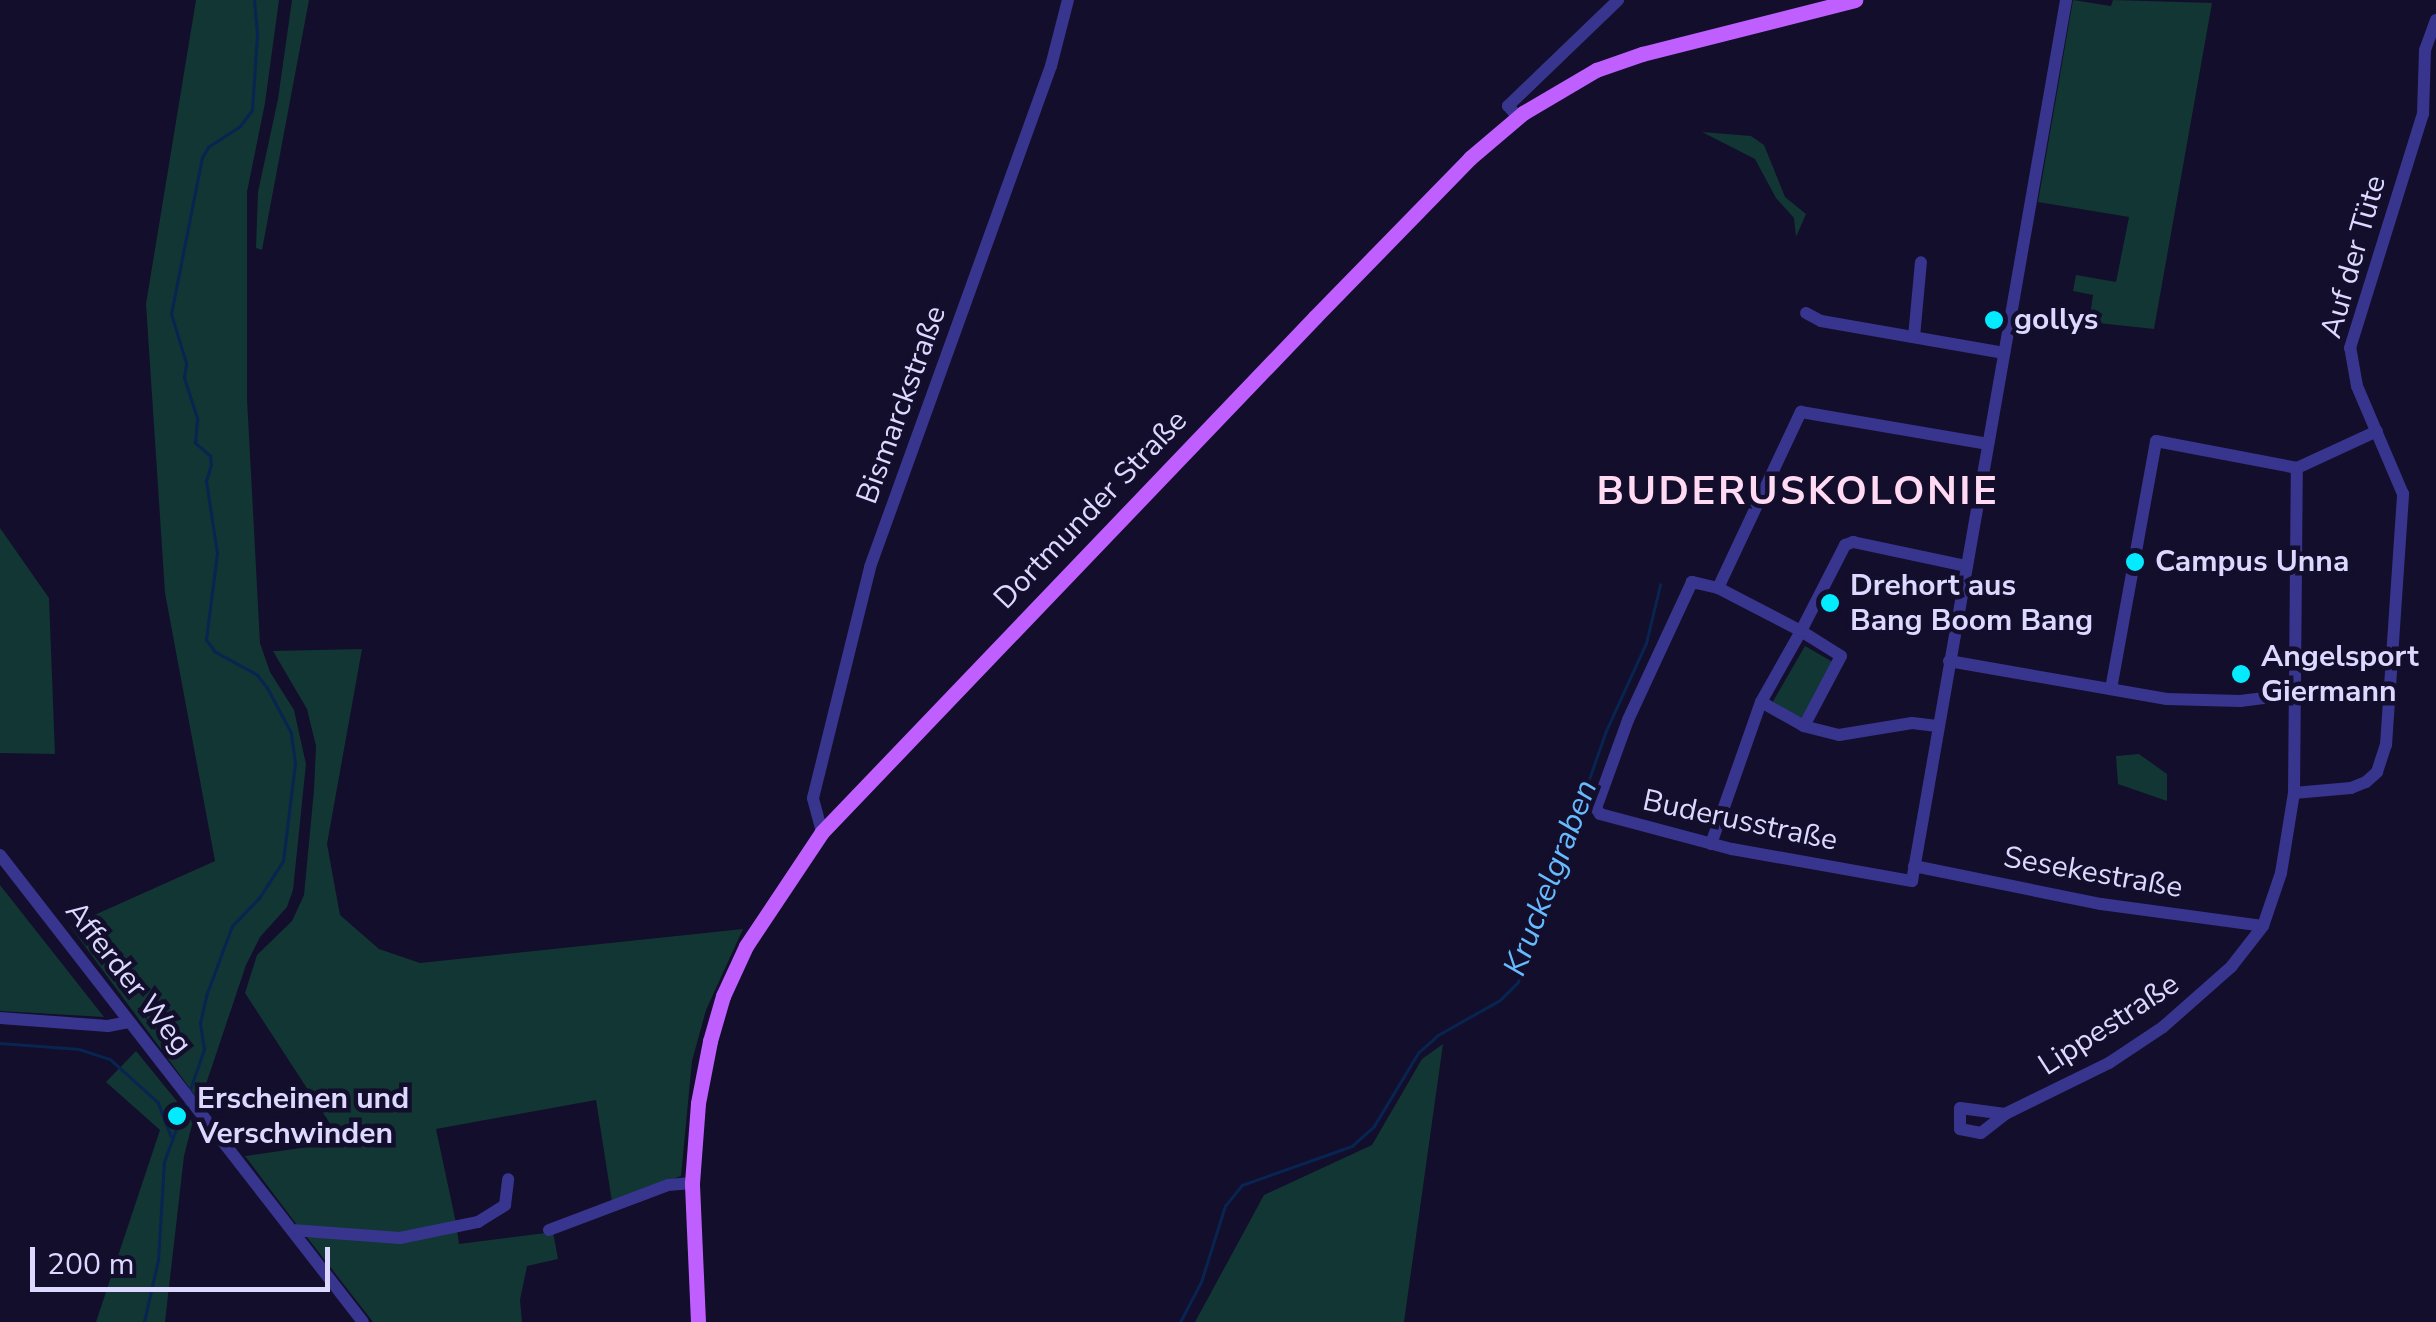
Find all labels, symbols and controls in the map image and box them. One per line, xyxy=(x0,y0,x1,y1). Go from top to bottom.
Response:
street label: Auf der Tüte xyxy=(2314,172,2394,342)
street label: Bismarckstraße xyxy=(849,301,955,509)
place label: gollys xyxy=(2014,302,2098,338)
marker: gollys xyxy=(1983,309,2005,331)
street label: Dortmunder Straße xyxy=(987,403,1195,617)
district label: BUDERUSKOLONIE xyxy=(1597,467,1999,515)
place label: Campus Unna xyxy=(2155,544,2349,580)
marker: Campus Unna xyxy=(2124,551,2146,573)
place label: Drehort aus Bang Boom Bang xyxy=(1850,568,2093,638)
marker: Drehort aus Bang Boom Bang xyxy=(1819,592,1841,614)
place label: Angelsport Giermann xyxy=(2261,639,2419,710)
marker: Angelsport Giermann xyxy=(2230,663,2252,685)
water label: Kruckelgraben xyxy=(1496,774,1606,982)
street label: Buderusstraße xyxy=(1639,783,1841,859)
street label: Sesekestraße xyxy=(2001,840,2185,906)
street label: Afferder Weg xyxy=(57,894,199,1062)
street label: Lippestraße xyxy=(2032,966,2186,1084)
place label: Erscheinen und Verschwinden xyxy=(197,1081,409,1152)
marker: Erscheinen und Verschwinden xyxy=(166,1105,188,1127)
scale bar xyxy=(35,1227,335,1289)
text: 200 m xyxy=(47,1244,134,1285)

